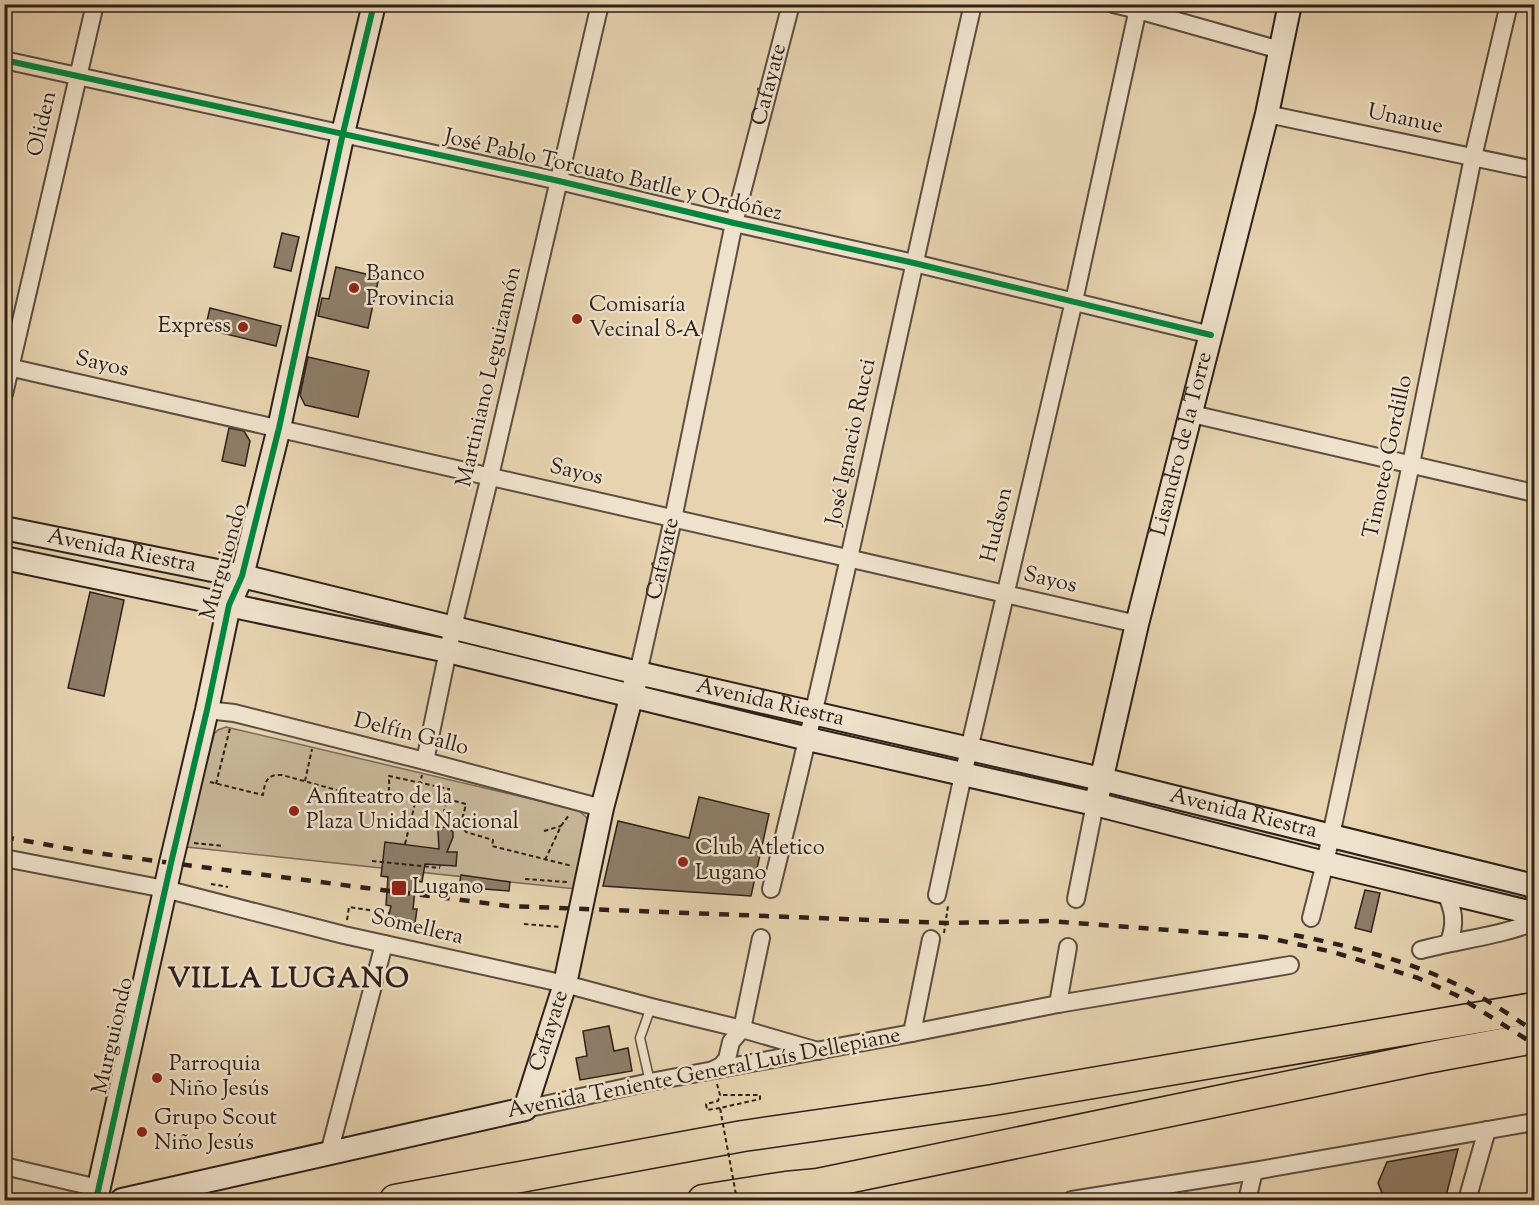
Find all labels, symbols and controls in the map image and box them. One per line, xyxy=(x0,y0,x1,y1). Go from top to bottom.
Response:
street label: Cafayate xyxy=(744,40,796,129)
street label: Oliden xyxy=(20,88,66,160)
street label: Unanue xyxy=(1364,96,1446,144)
street label: José Pablo Torcuato Batlle y Ordóñez xyxy=(440,121,785,230)
place label: Banco Provincia xyxy=(366,259,455,316)
street label: Martiniano Leguizamón xyxy=(449,263,531,491)
marker: Banco Provincia xyxy=(347,281,361,295)
place label: Comisaría Vecinal 8-A xyxy=(589,290,700,347)
place label: Express xyxy=(158,311,231,343)
marker: Comisaría Vecinal 8-A xyxy=(570,312,584,326)
marker: Express xyxy=(236,320,250,334)
street label: Sayos xyxy=(72,343,132,387)
street label: Lisandro de la Torre xyxy=(1144,349,1222,540)
street label: José Ignacio Rucci xyxy=(819,356,885,529)
street label: Timoteo Gordillo xyxy=(1356,372,1422,542)
street label: Sayos xyxy=(546,451,606,495)
street label: Hudson xyxy=(974,484,1022,566)
street label: Murguiondo xyxy=(193,500,257,624)
street label: Cafayate xyxy=(639,515,689,603)
street label: Avenida Riestra xyxy=(44,521,199,582)
street label: Sayos xyxy=(1020,559,1080,603)
street label: Avenida Riestra xyxy=(693,671,847,736)
street label: Delfín Gallo xyxy=(350,705,472,765)
street label: Avenida Riestra xyxy=(1166,780,1320,848)
place label: Anfiteatro de la Plaza Unidad Nacional xyxy=(306,782,519,839)
marker: Anfiteatro de la Plaza Unidad Nacional xyxy=(287,804,301,818)
place label: Club Atletico Lugano xyxy=(695,833,825,890)
marker: Club Atletico Lugano xyxy=(676,855,690,869)
place label: Lugano xyxy=(412,872,484,904)
marker: Lugano xyxy=(390,879,408,897)
street label: Somellera xyxy=(368,902,466,954)
district label: VILLA LUGANO xyxy=(167,960,411,1000)
street label: Murguiondo xyxy=(85,974,143,1098)
street label: Cafayate xyxy=(522,986,578,1076)
street label: Avenida Teniente General Luís Dellepiane xyxy=(505,1020,903,1128)
place label: Parroquia Niño Jesús xyxy=(169,1049,269,1106)
marker: Parroquia Niño Jesús xyxy=(150,1071,164,1085)
place label: Grupo Scout Niño Jesús xyxy=(154,1103,278,1160)
marker: Grupo Scout Niño Jesús xyxy=(135,1125,149,1139)

